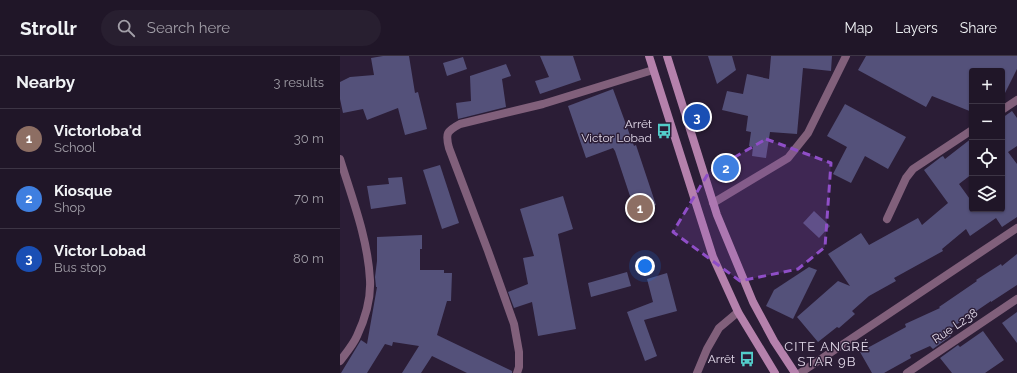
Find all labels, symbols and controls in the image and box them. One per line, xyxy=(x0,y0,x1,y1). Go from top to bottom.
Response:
search box xyxy=(101,10,381,46)
text: Strollr xyxy=(20,17,77,39)
icon: search xyxy=(115,17,137,39)
text: Search here xyxy=(147,19,230,37)
text: Map xyxy=(845,20,873,36)
text: Layers xyxy=(895,20,938,36)
text: Share xyxy=(960,20,997,36)
map controls xyxy=(969,68,1005,212)
button: + xyxy=(969,68,1005,104)
text: Nearby xyxy=(16,72,75,92)
text: 3 results xyxy=(274,75,324,90)
pin: 3 xyxy=(684,102,710,132)
button: − xyxy=(969,104,1005,140)
place label: Arrêt Victor Lobad xyxy=(581,117,652,145)
text: Victorloba'd xyxy=(54,122,142,140)
bus stop icon: Arrêt Victor Lobad xyxy=(655,122,673,140)
text: 1 xyxy=(26,131,32,146)
text: 30 m xyxy=(294,131,324,146)
text: School xyxy=(54,140,96,155)
button: locate xyxy=(969,140,1005,176)
pin: 2 xyxy=(713,153,739,183)
button: layers xyxy=(969,176,1005,212)
text: Kiosque xyxy=(54,182,112,200)
text: 2 xyxy=(25,191,33,206)
text: 70 m xyxy=(294,191,324,206)
pin: 1 xyxy=(627,193,653,223)
text: Shop xyxy=(54,200,85,215)
text: Victor Lobad xyxy=(54,242,146,260)
text: 3 xyxy=(25,251,33,266)
text: 80 m xyxy=(293,251,324,266)
your location xyxy=(635,256,655,276)
text: Bus stop xyxy=(54,260,106,275)
street label: Rue L238 xyxy=(930,306,980,346)
district label: CITE ANGRÉ STAR 9B xyxy=(784,339,870,369)
bus stop icon: Arrêt xyxy=(738,350,756,368)
place label: Arrêt xyxy=(708,352,735,366)

